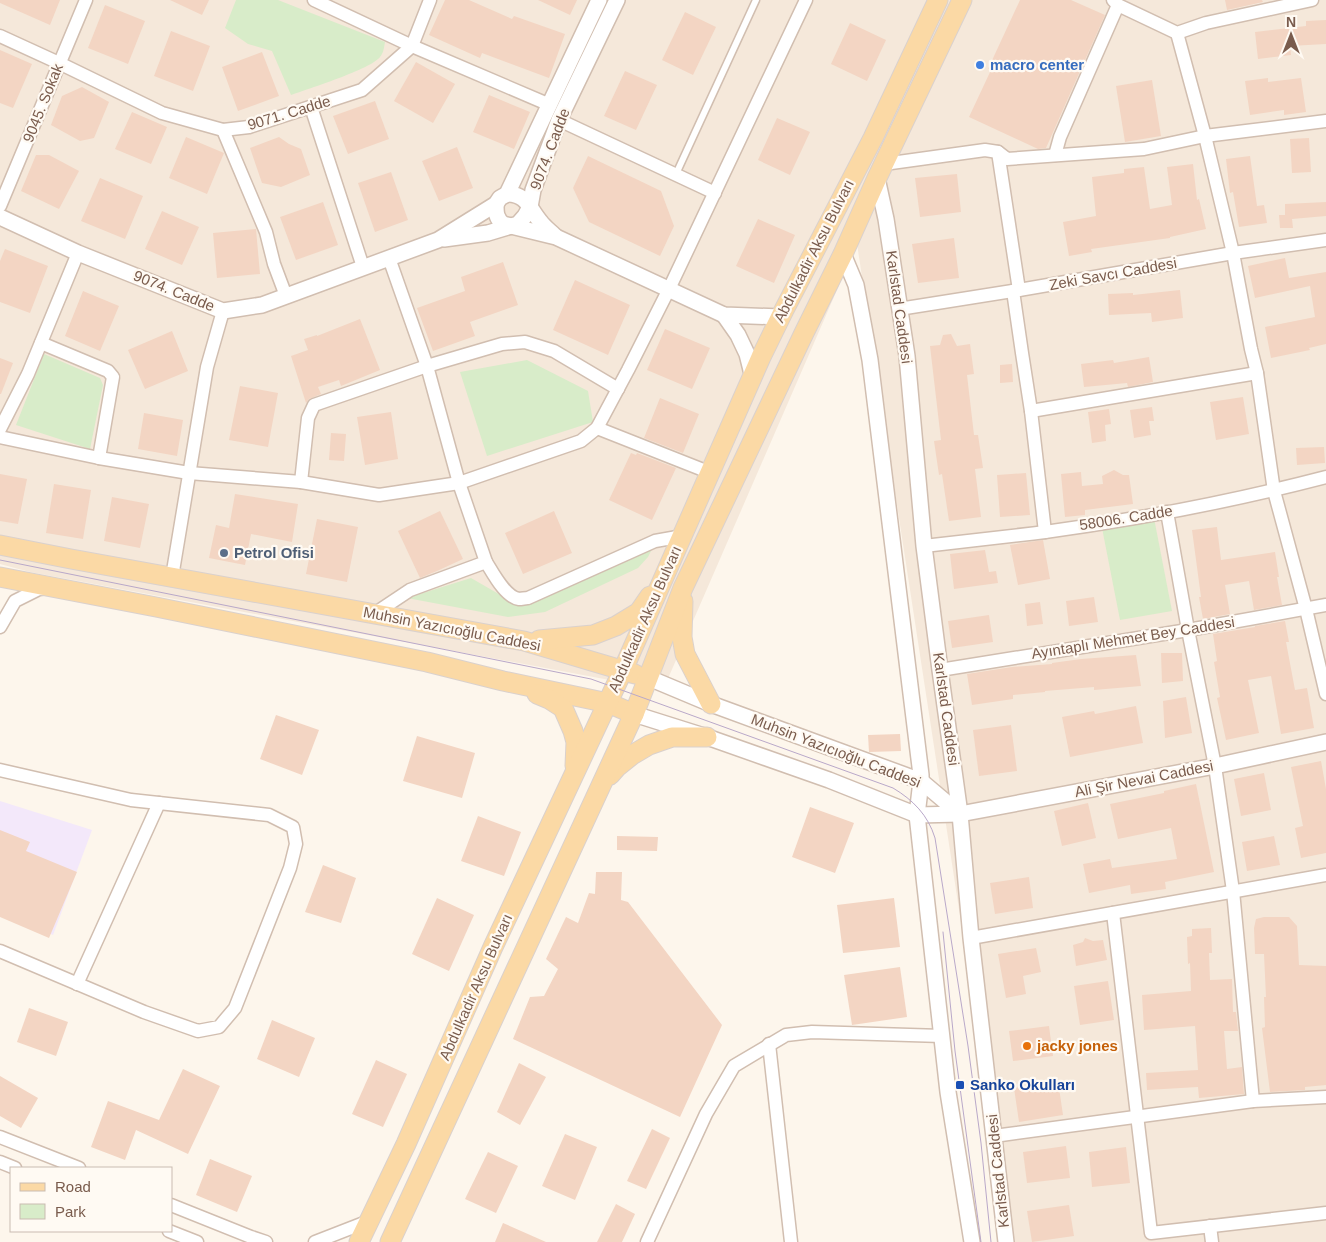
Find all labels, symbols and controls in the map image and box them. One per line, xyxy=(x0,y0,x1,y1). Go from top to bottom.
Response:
north arrow xyxy=(1266,10,1316,60)
text: N xyxy=(1286,14,1296,30)
place label: macro center xyxy=(990,56,1084,73)
marker: macro center xyxy=(974,59,986,71)
street label: 9045. Sokak xyxy=(19,61,66,145)
street label: 9071. Cadde xyxy=(245,92,332,133)
street label: 9074. Cadde xyxy=(526,106,573,192)
street label: Abdulkadir Aksu Bulvarı xyxy=(770,176,857,325)
street label: Karlstad Caddesi xyxy=(883,249,916,365)
street label: Zeki Savcı Caddesi xyxy=(1048,254,1178,293)
street label: 9074. Cadde xyxy=(131,267,217,315)
street label: 58006. Cadde xyxy=(1078,502,1174,533)
street label: Abdulkadir Aksu Bulvarı xyxy=(605,543,685,695)
place label: Petrol Ofisi xyxy=(234,544,314,561)
marker: Petrol Ofisi xyxy=(218,547,230,559)
street label: Muhsin Yazıcıoğlu Caddesi xyxy=(362,603,542,654)
street label: Ayıntaplı Mehmet Bey Caddesi xyxy=(1030,613,1236,662)
street label: Karlstad Caddesi xyxy=(930,651,963,767)
street label: Muhsin Yazıcıoğlu Caddesi xyxy=(749,710,923,791)
street label: Ali Şir Nevai Caddesi xyxy=(1073,757,1215,800)
street label: Abdulkadir Aksu Bulvarı xyxy=(436,911,516,1063)
place label: jacky jones xyxy=(1036,1037,1118,1054)
marker: jacky jones xyxy=(1021,1040,1033,1052)
place label: Sanko Okulları xyxy=(970,1076,1075,1093)
marker: Sanko Okulları xyxy=(954,1079,966,1091)
street label: Karlstad Caddesi xyxy=(983,1113,1012,1229)
legend xyxy=(10,1167,172,1232)
text: Road xyxy=(55,1178,91,1195)
text: Park xyxy=(55,1203,86,1220)

